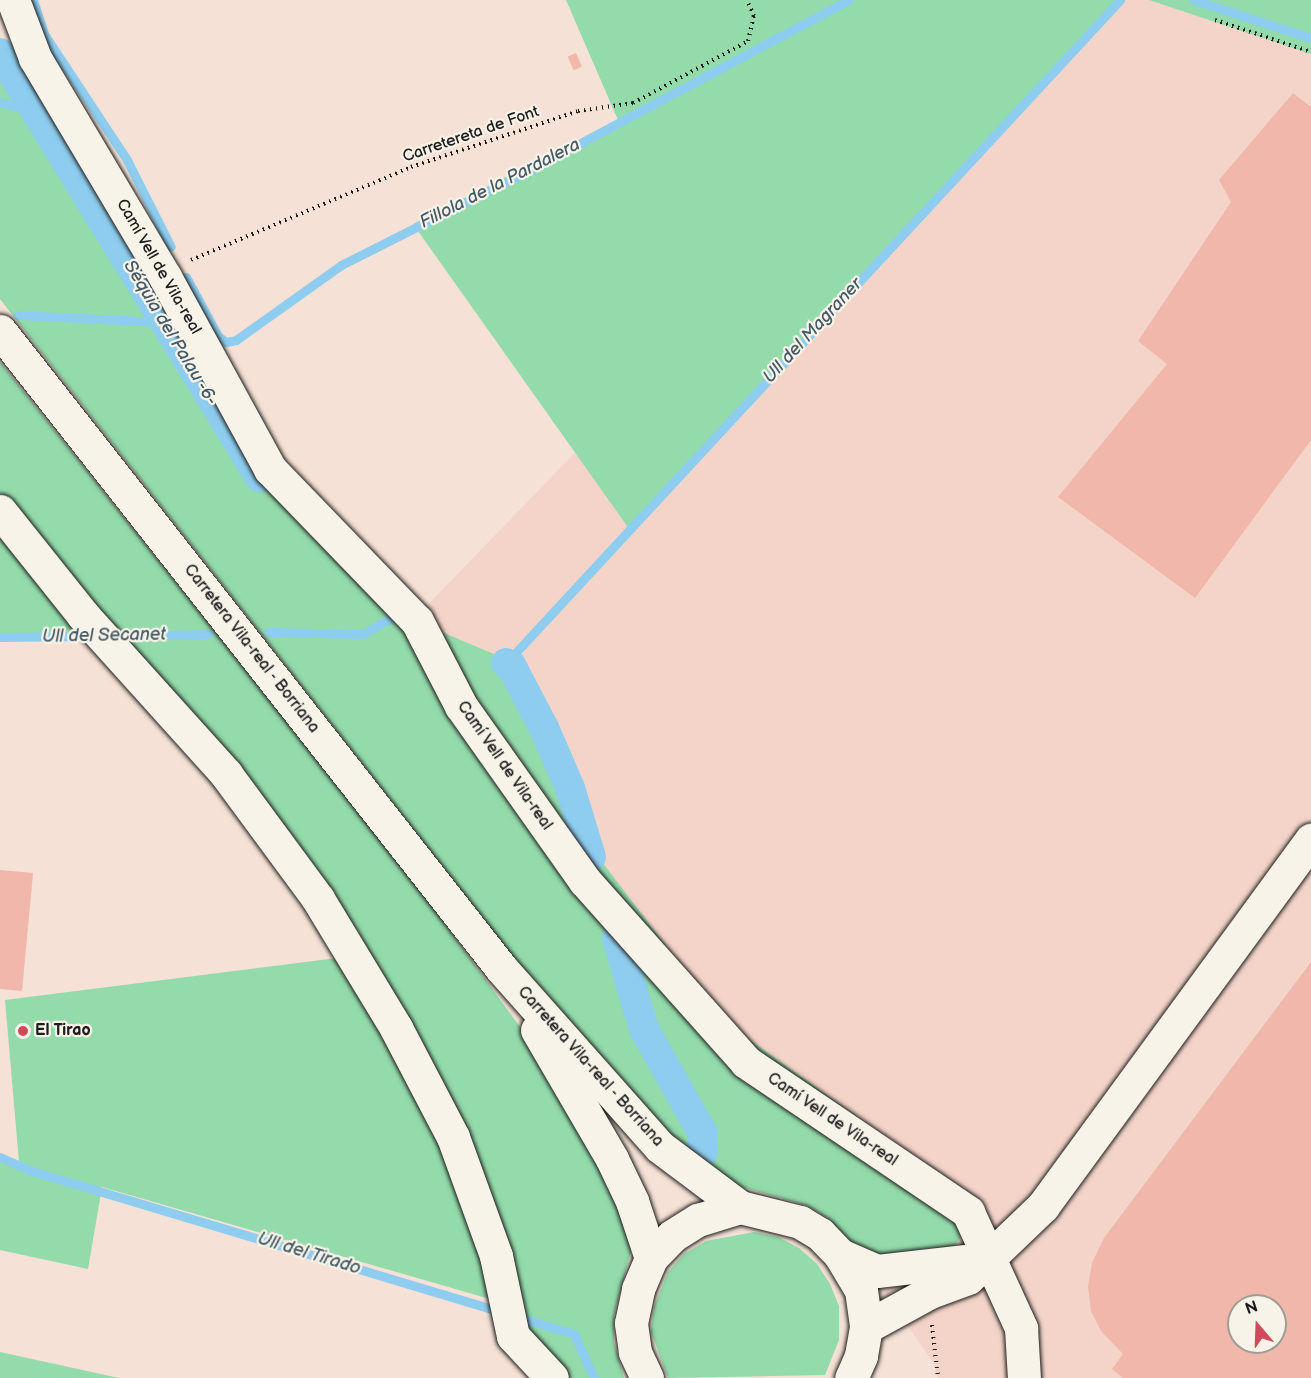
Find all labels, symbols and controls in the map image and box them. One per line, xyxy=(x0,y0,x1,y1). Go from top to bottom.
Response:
street label: Carretereta de Font xyxy=(400,103,542,167)
water label: Fillola de la Pardalera xyxy=(416,134,584,234)
street label: Camí Vell de Vila-real xyxy=(111,196,205,338)
water label: Séquia del Palau -6- xyxy=(118,256,222,410)
water label: Ull del Magraner xyxy=(759,274,867,388)
street label: Carretera Vila-real - Borriana xyxy=(179,560,323,738)
water label: Ull del Secanet xyxy=(42,624,166,648)
street label: Camí Vell de Vila-real xyxy=(452,697,556,835)
street label: Carretera Vila-real - Borriana xyxy=(512,982,668,1152)
place label: El Tirao xyxy=(35,1021,91,1041)
marker: El Tirao xyxy=(16,1024,30,1038)
street label: Camí Vell de Vila-real xyxy=(763,1069,901,1171)
water label: Ull del Tirado xyxy=(255,1228,363,1280)
north arrow xyxy=(1227,1294,1287,1354)
text: N xyxy=(1243,1297,1260,1319)

